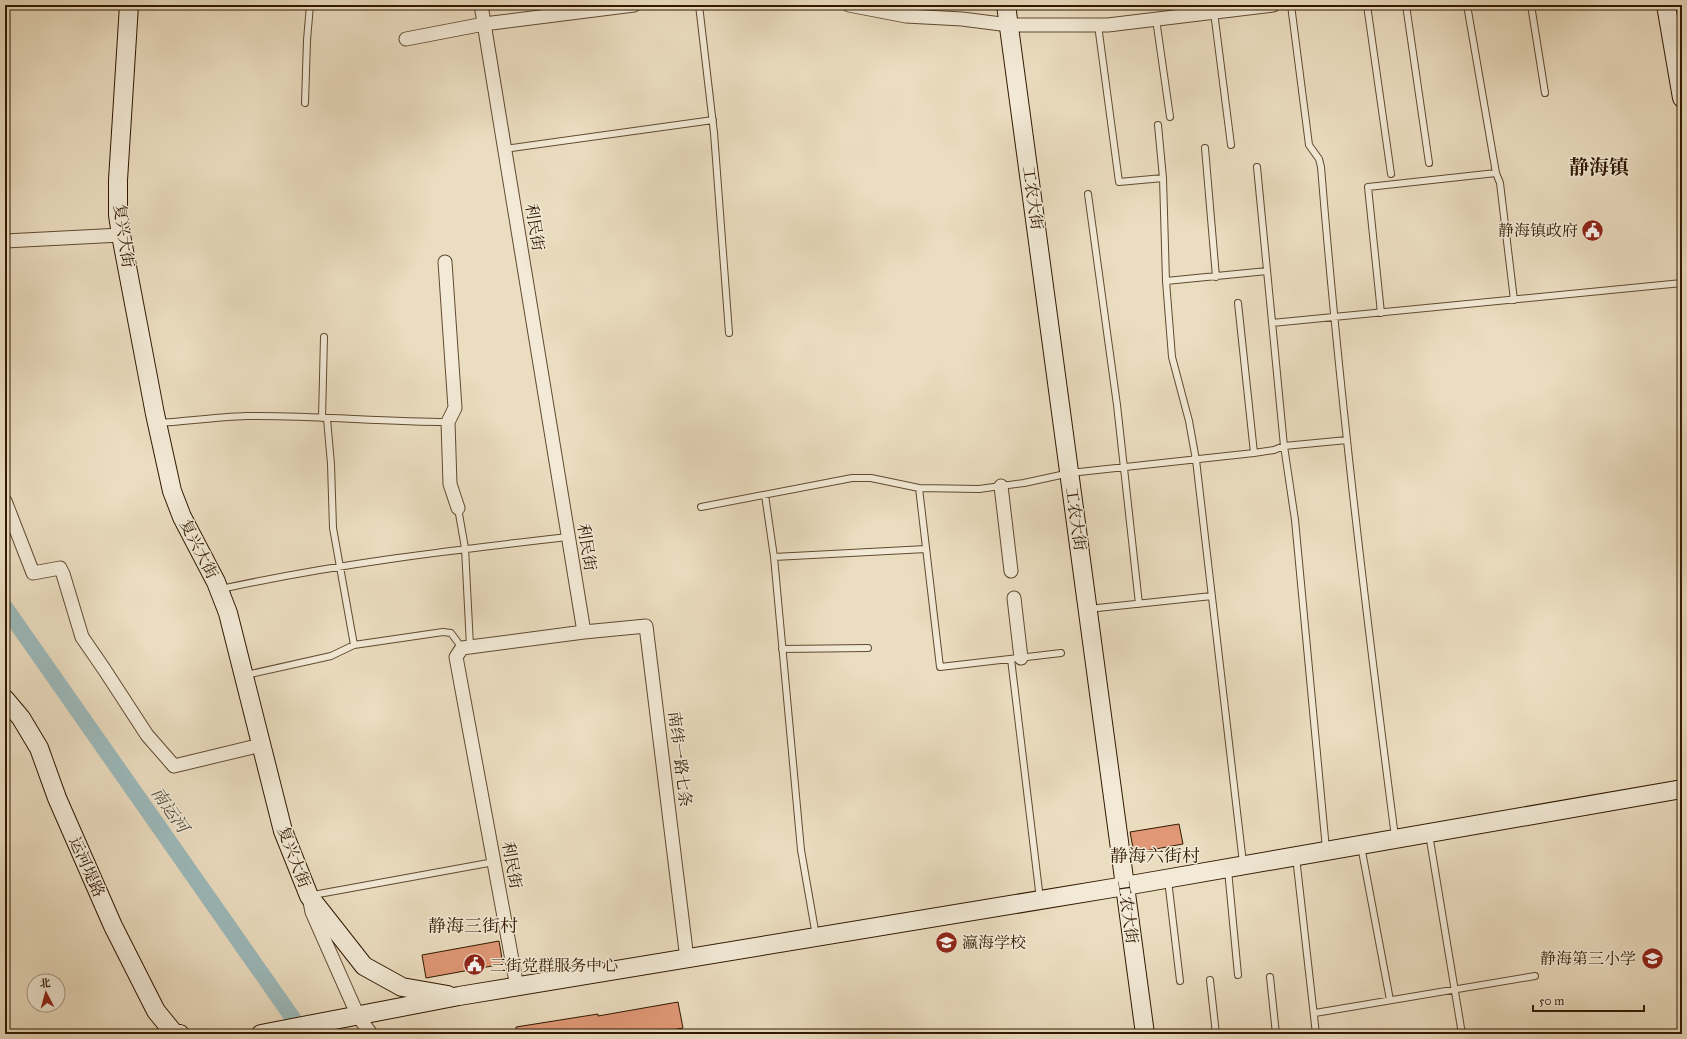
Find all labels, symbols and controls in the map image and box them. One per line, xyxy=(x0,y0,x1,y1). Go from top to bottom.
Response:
district label: 静海镇 xyxy=(1569,155,1629,179)
street label: 工农大街 xyxy=(1019,165,1047,231)
street label: 利民街 xyxy=(522,202,548,252)
street label: 复兴大街 xyxy=(110,203,138,269)
public building icon: 静海镇政府 xyxy=(1580,217,1606,243)
place label: 静海镇政府 xyxy=(1498,221,1578,240)
street label: 工农大街 xyxy=(1062,486,1090,552)
street label: 复兴大街 xyxy=(176,516,222,582)
street label: 利民街 xyxy=(574,522,600,572)
street label: 南纬一路七条 xyxy=(665,710,695,808)
water label: 南运河 xyxy=(147,783,195,839)
street label: 复兴大街 xyxy=(274,824,314,890)
street label: 运河堤路 xyxy=(65,834,109,900)
street label: 利民街 xyxy=(498,840,526,890)
district label: 静海六街村 xyxy=(1110,845,1200,867)
street label: 工农大街 xyxy=(1114,879,1142,945)
district label: 静海三街村 xyxy=(428,915,518,937)
school or university icon: 瀛海学校 xyxy=(934,929,960,955)
place label: 瀛海学校 xyxy=(962,933,1026,952)
school or university icon: 静海第三小学 xyxy=(1639,945,1665,971)
place label: 静海第三小学 xyxy=(1540,949,1636,968)
public building icon: 三街党群服务中心 xyxy=(461,952,487,978)
place label: 三街党群服务中心 xyxy=(490,956,618,975)
north arrow xyxy=(26,973,66,1013)
text: 北 xyxy=(39,977,51,991)
scale bar xyxy=(1533,987,1644,1013)
text: 50 m xyxy=(1539,994,1564,1008)

